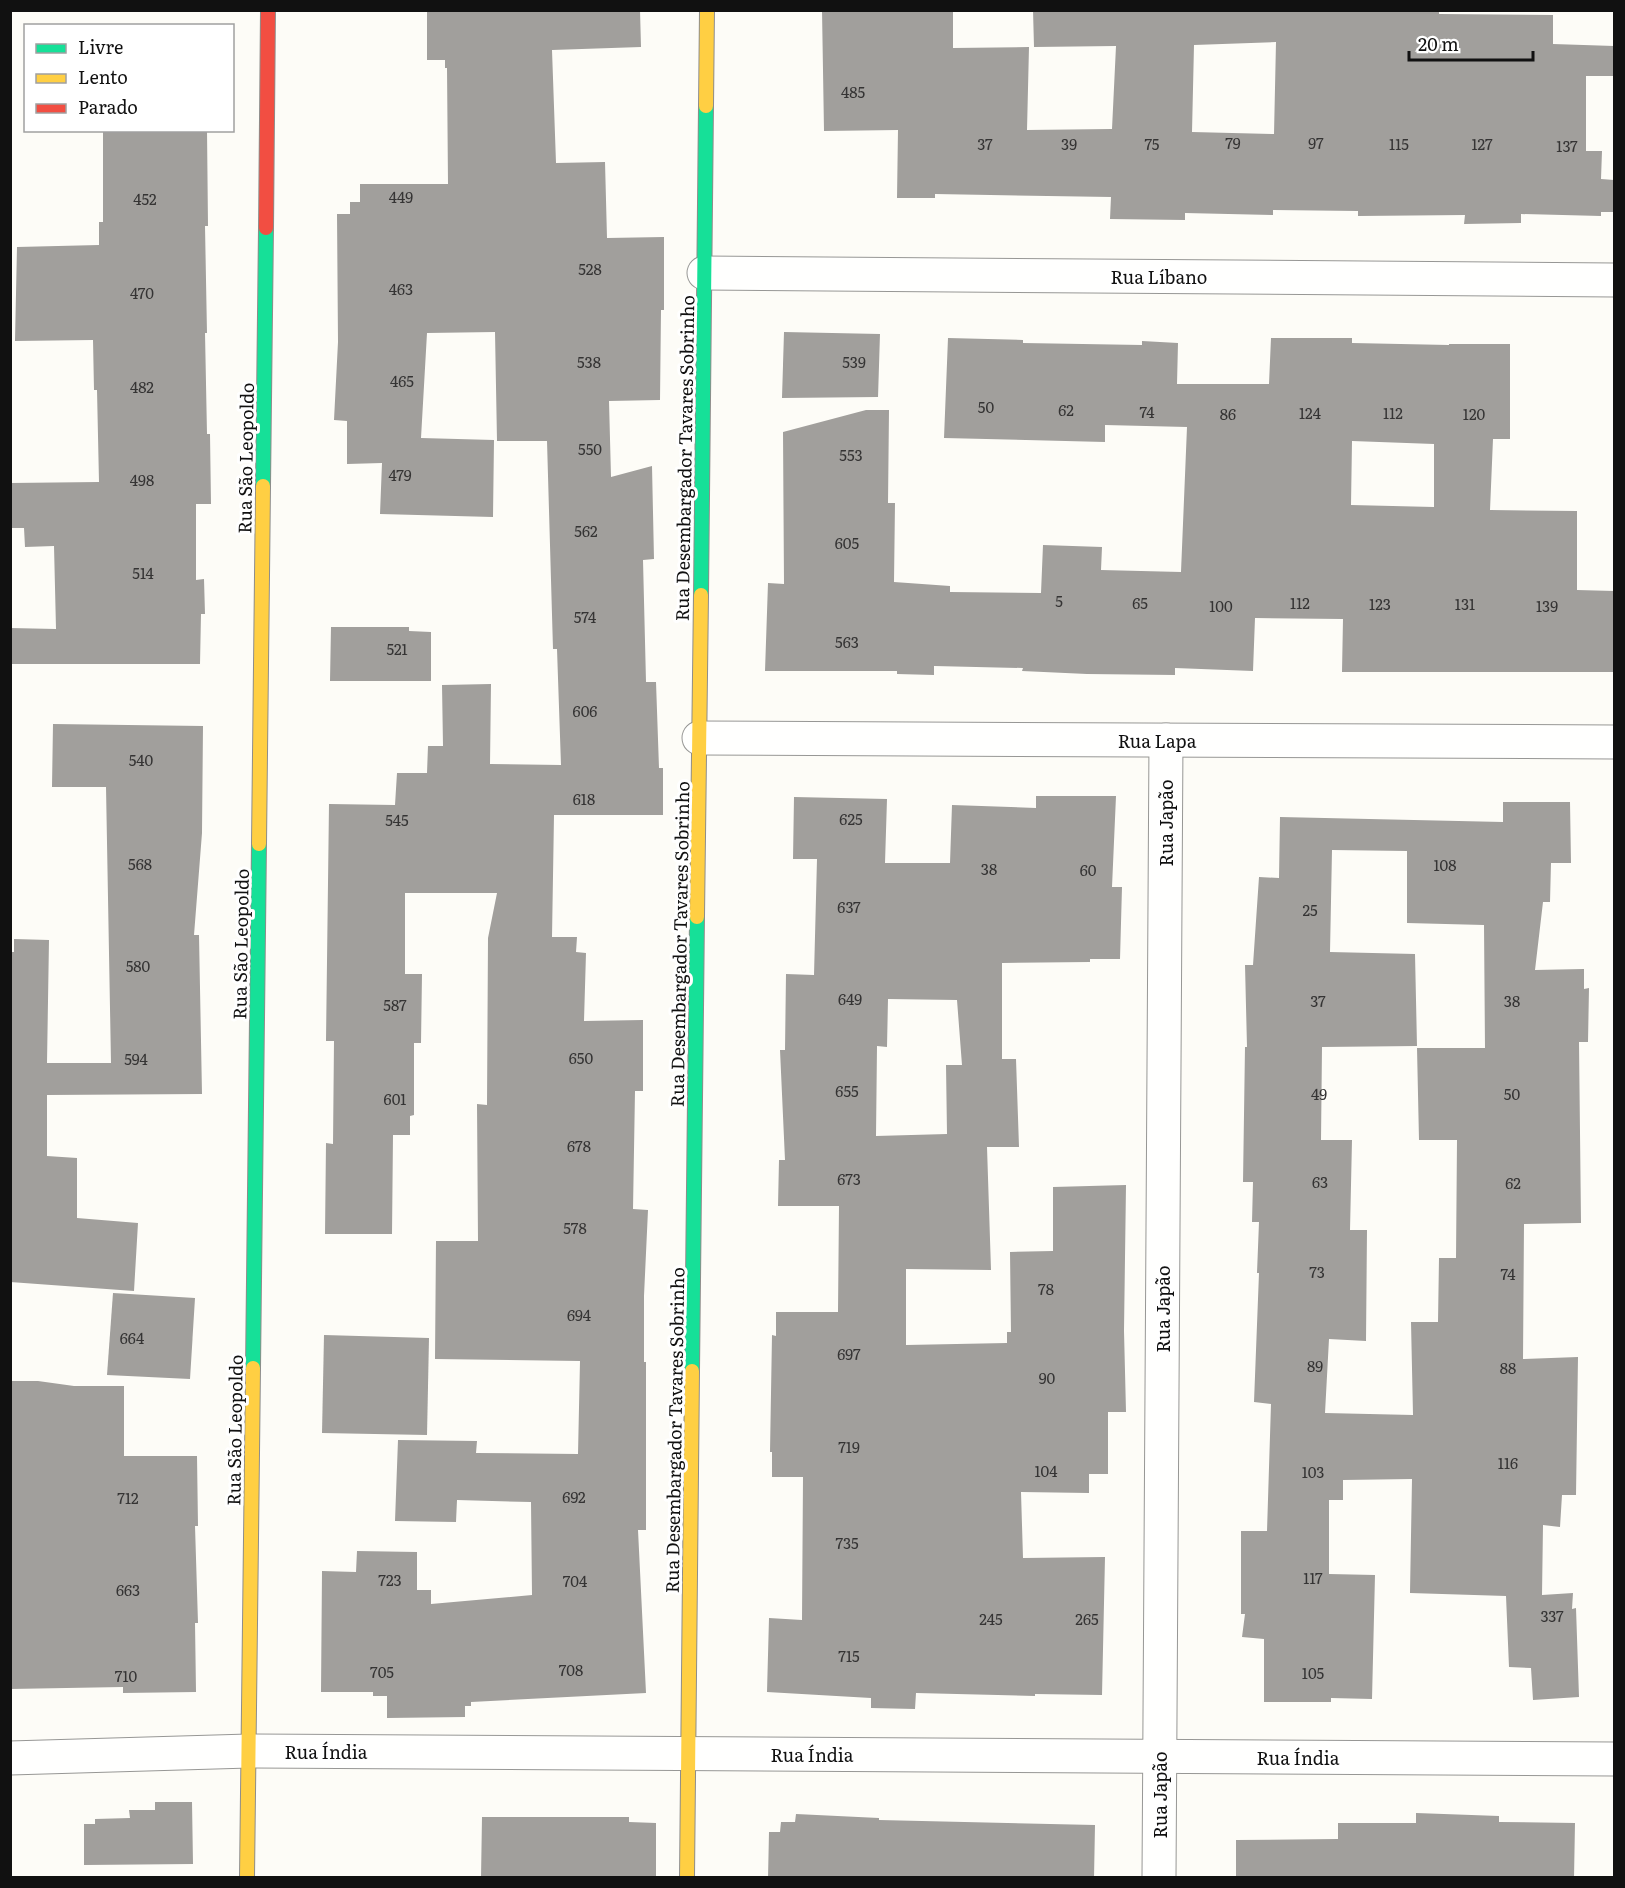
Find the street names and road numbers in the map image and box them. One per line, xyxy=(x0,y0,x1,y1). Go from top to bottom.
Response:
street label: Rua Líbano xyxy=(1111,263,1207,290)
street label: Rua Desembargador Tavares Sobrinho xyxy=(668,295,700,621)
street label: Rua São Leopoldo xyxy=(230,382,260,534)
street label: Rua Lapa xyxy=(1118,727,1197,754)
street label: Rua Japão xyxy=(1152,779,1179,867)
street label: Rua Desembargador Tavares Sobrinho xyxy=(663,781,695,1107)
street label: Rua São Leopoldo xyxy=(225,868,255,1020)
street label: Rua Japão xyxy=(1149,1265,1176,1353)
street label: Rua Desembargador Tavares Sobrinho xyxy=(658,1267,690,1593)
street label: Rua São Leopoldo xyxy=(219,1354,249,1506)
street label: Rua Índia xyxy=(285,1738,368,1765)
street label: Rua Índia xyxy=(771,1741,854,1768)
street label: Rua Índia xyxy=(1257,1744,1340,1771)
street label: Rua Japão xyxy=(1146,1751,1173,1839)

